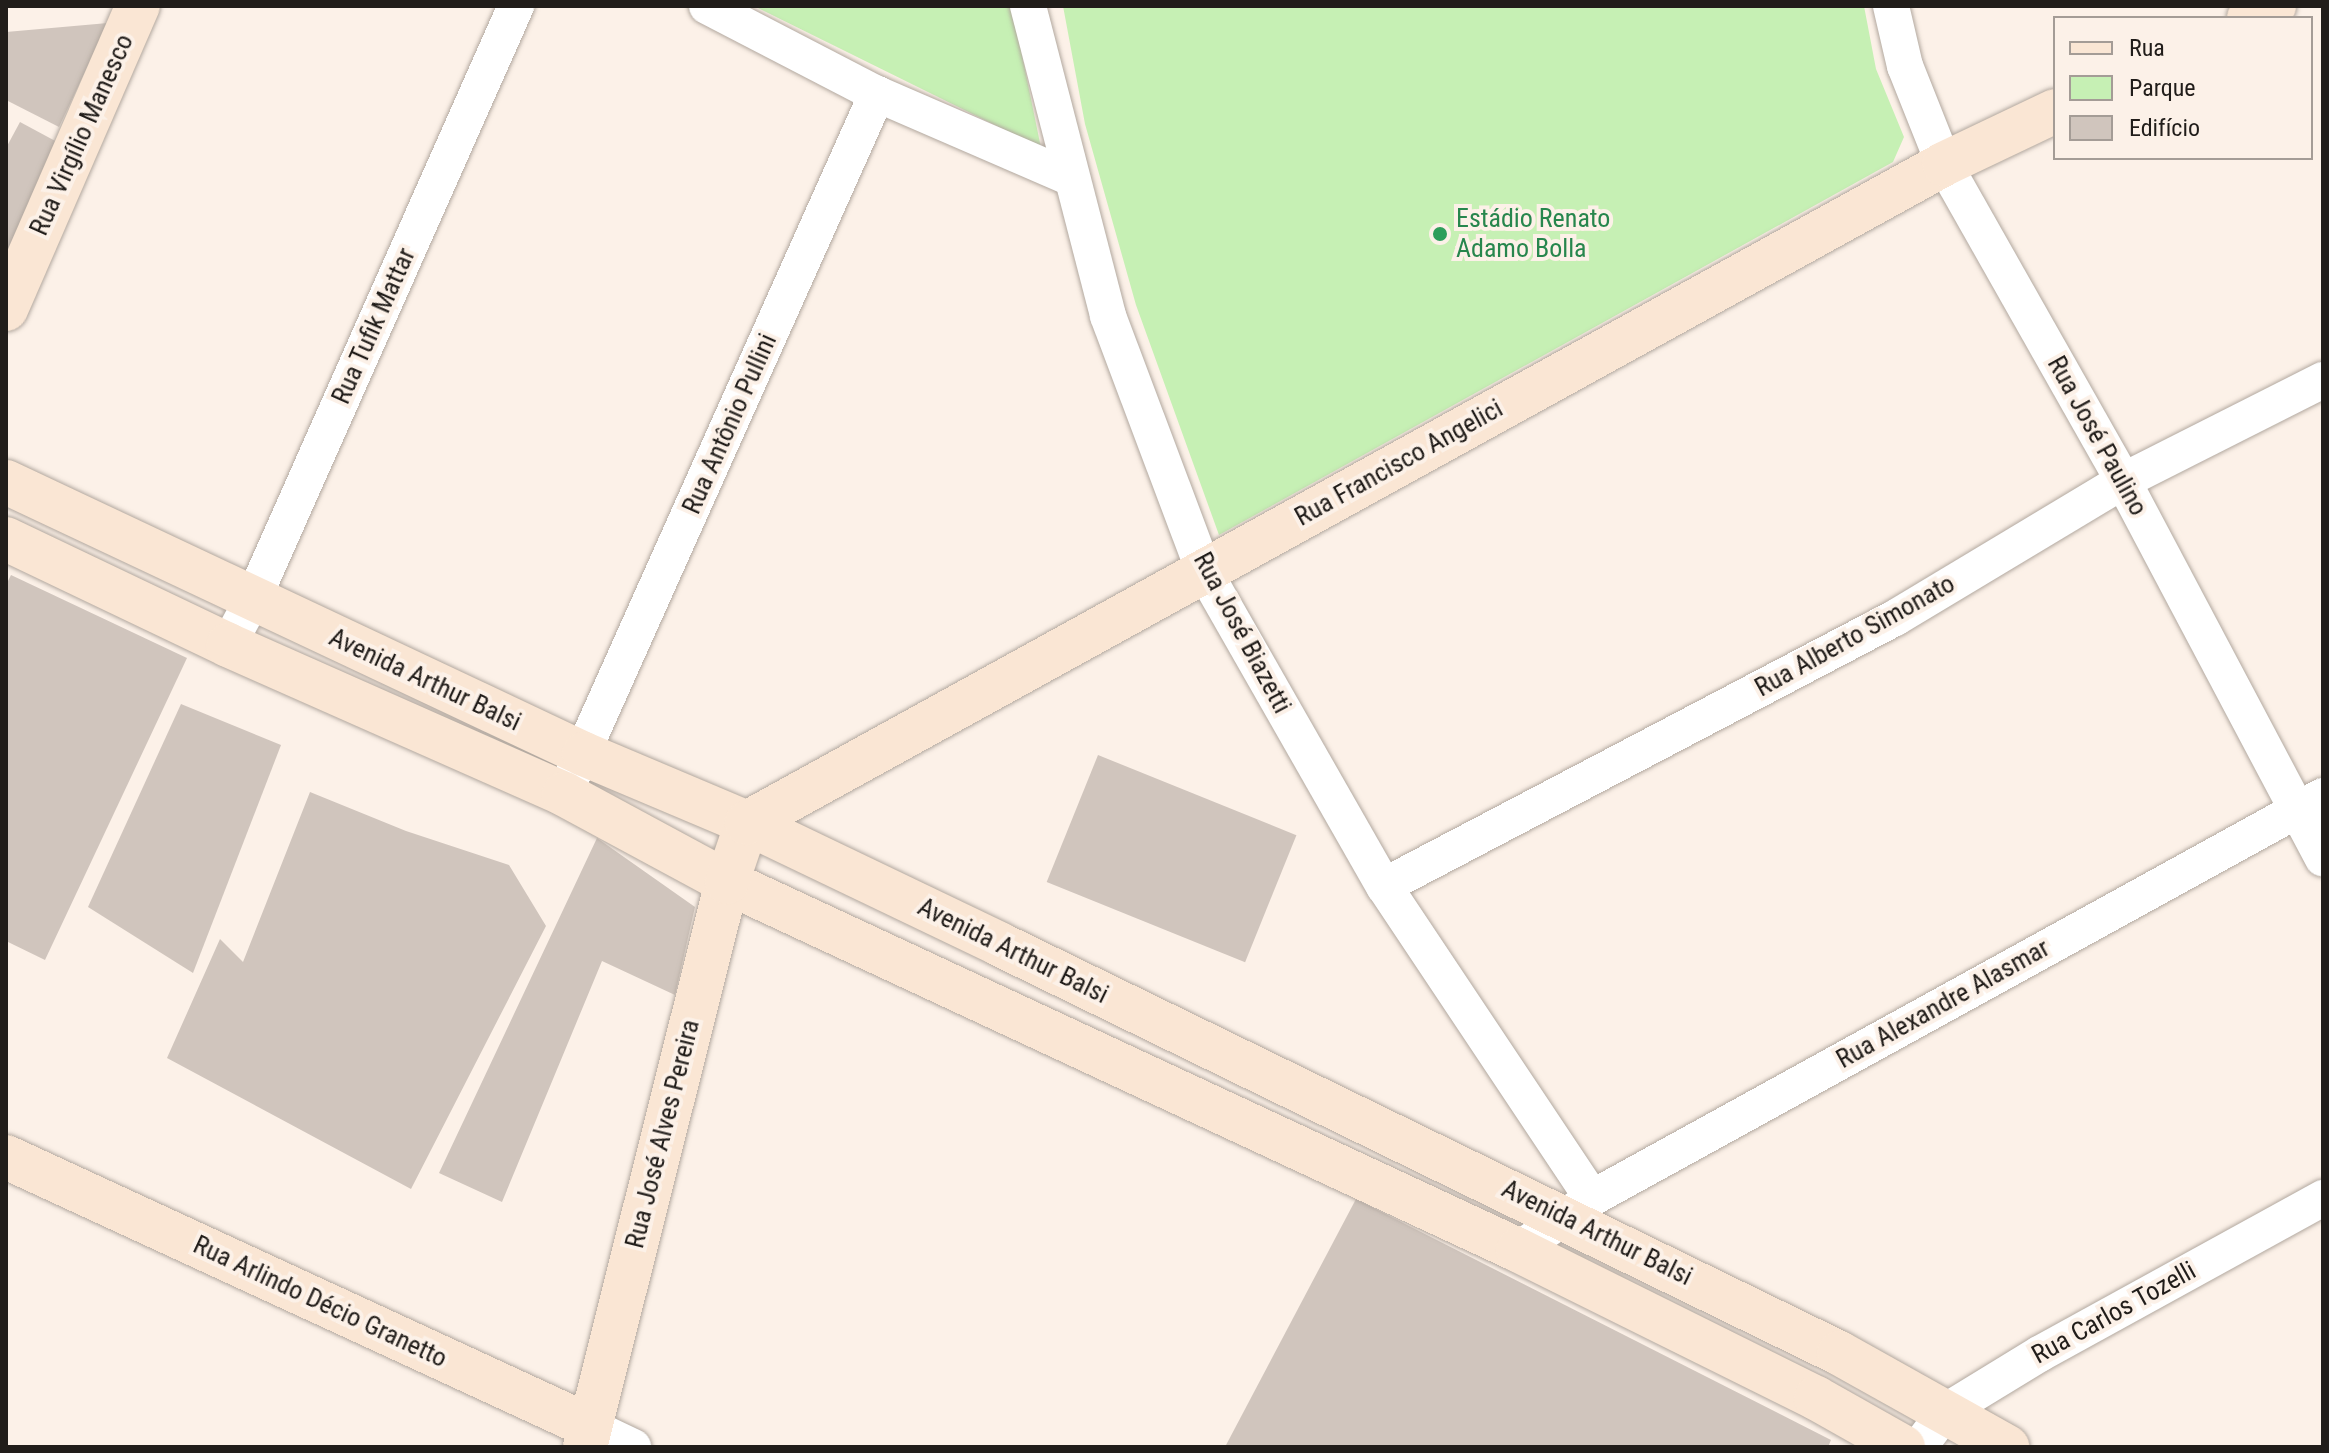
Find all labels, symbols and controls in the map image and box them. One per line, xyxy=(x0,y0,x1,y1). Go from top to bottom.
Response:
legend xyxy=(2053,16,2313,160)
street label: Rua Virgílio Manesco xyxy=(24,30,140,240)
text: Rua xyxy=(2129,34,2165,62)
text: Parque xyxy=(2129,74,2196,102)
text: Edifício xyxy=(2129,114,2200,142)
place label: Estádio Renato Adamo Bolla xyxy=(1456,203,1610,264)
marker: Estádio Renato Adamo Bolla xyxy=(1431,225,1449,243)
street label: Rua Tufik Mattar xyxy=(326,243,422,409)
street label: Rua Antônio Pullini xyxy=(676,329,784,519)
street label: Rua José Paulino xyxy=(2040,351,2154,521)
street label: Rua Francisco Angelici xyxy=(1290,393,1508,533)
street label: Rua José Biazetti xyxy=(1186,547,1298,719)
street label: Rua Alberto Simonato xyxy=(1750,568,1960,704)
street label: Avenida Arthur Balsi xyxy=(324,622,526,738)
street label: Avenida Arthur Balsi xyxy=(913,891,1113,1011)
street label: Rua Alexandre Alasmar xyxy=(1831,933,2055,1075)
street label: Rua José Alves Pereira xyxy=(620,1016,706,1252)
street label: Avenida Arthur Balsi xyxy=(1497,1173,1697,1293)
street label: Rua Arlindo Décio Granetto xyxy=(188,1229,452,1375)
street label: Rua Carlos Tozelli xyxy=(2026,1255,2202,1371)

